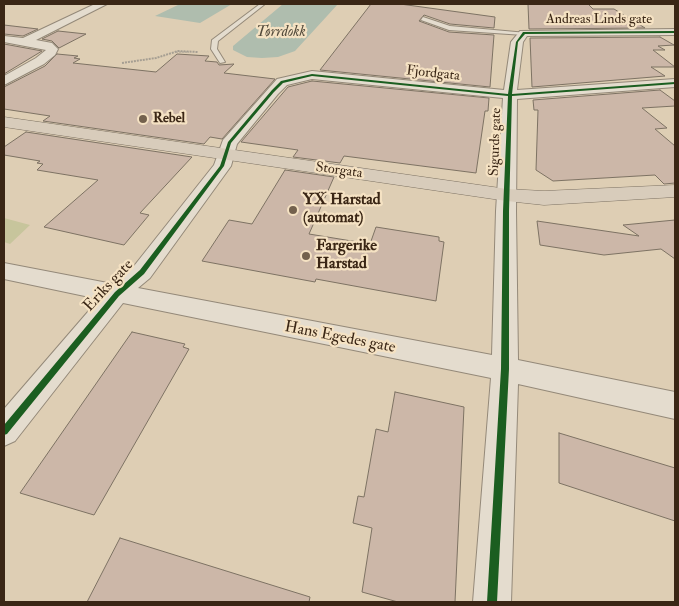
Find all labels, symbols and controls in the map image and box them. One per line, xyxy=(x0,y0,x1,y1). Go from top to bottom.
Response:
street label: Andreas Linds gate xyxy=(546,12,652,28)
water label: Tørrdokk xyxy=(256,24,306,42)
street label: Fjordgata xyxy=(405,63,461,85)
street label: Sigurds gate xyxy=(486,107,506,177)
place label: Rebel xyxy=(153,111,185,127)
marker: Rebel xyxy=(137,113,149,125)
street label: Storgata xyxy=(315,159,363,183)
place label: YX Harstad (automat) xyxy=(303,191,381,229)
marker: YX Harstad (automat) xyxy=(287,204,299,216)
place label: Fargerike Harstad xyxy=(316,237,377,275)
marker: Fargerike Harstad xyxy=(300,250,312,262)
street label: Eriks gate xyxy=(80,256,138,316)
street label: Hans Egedes gate xyxy=(283,318,397,358)

